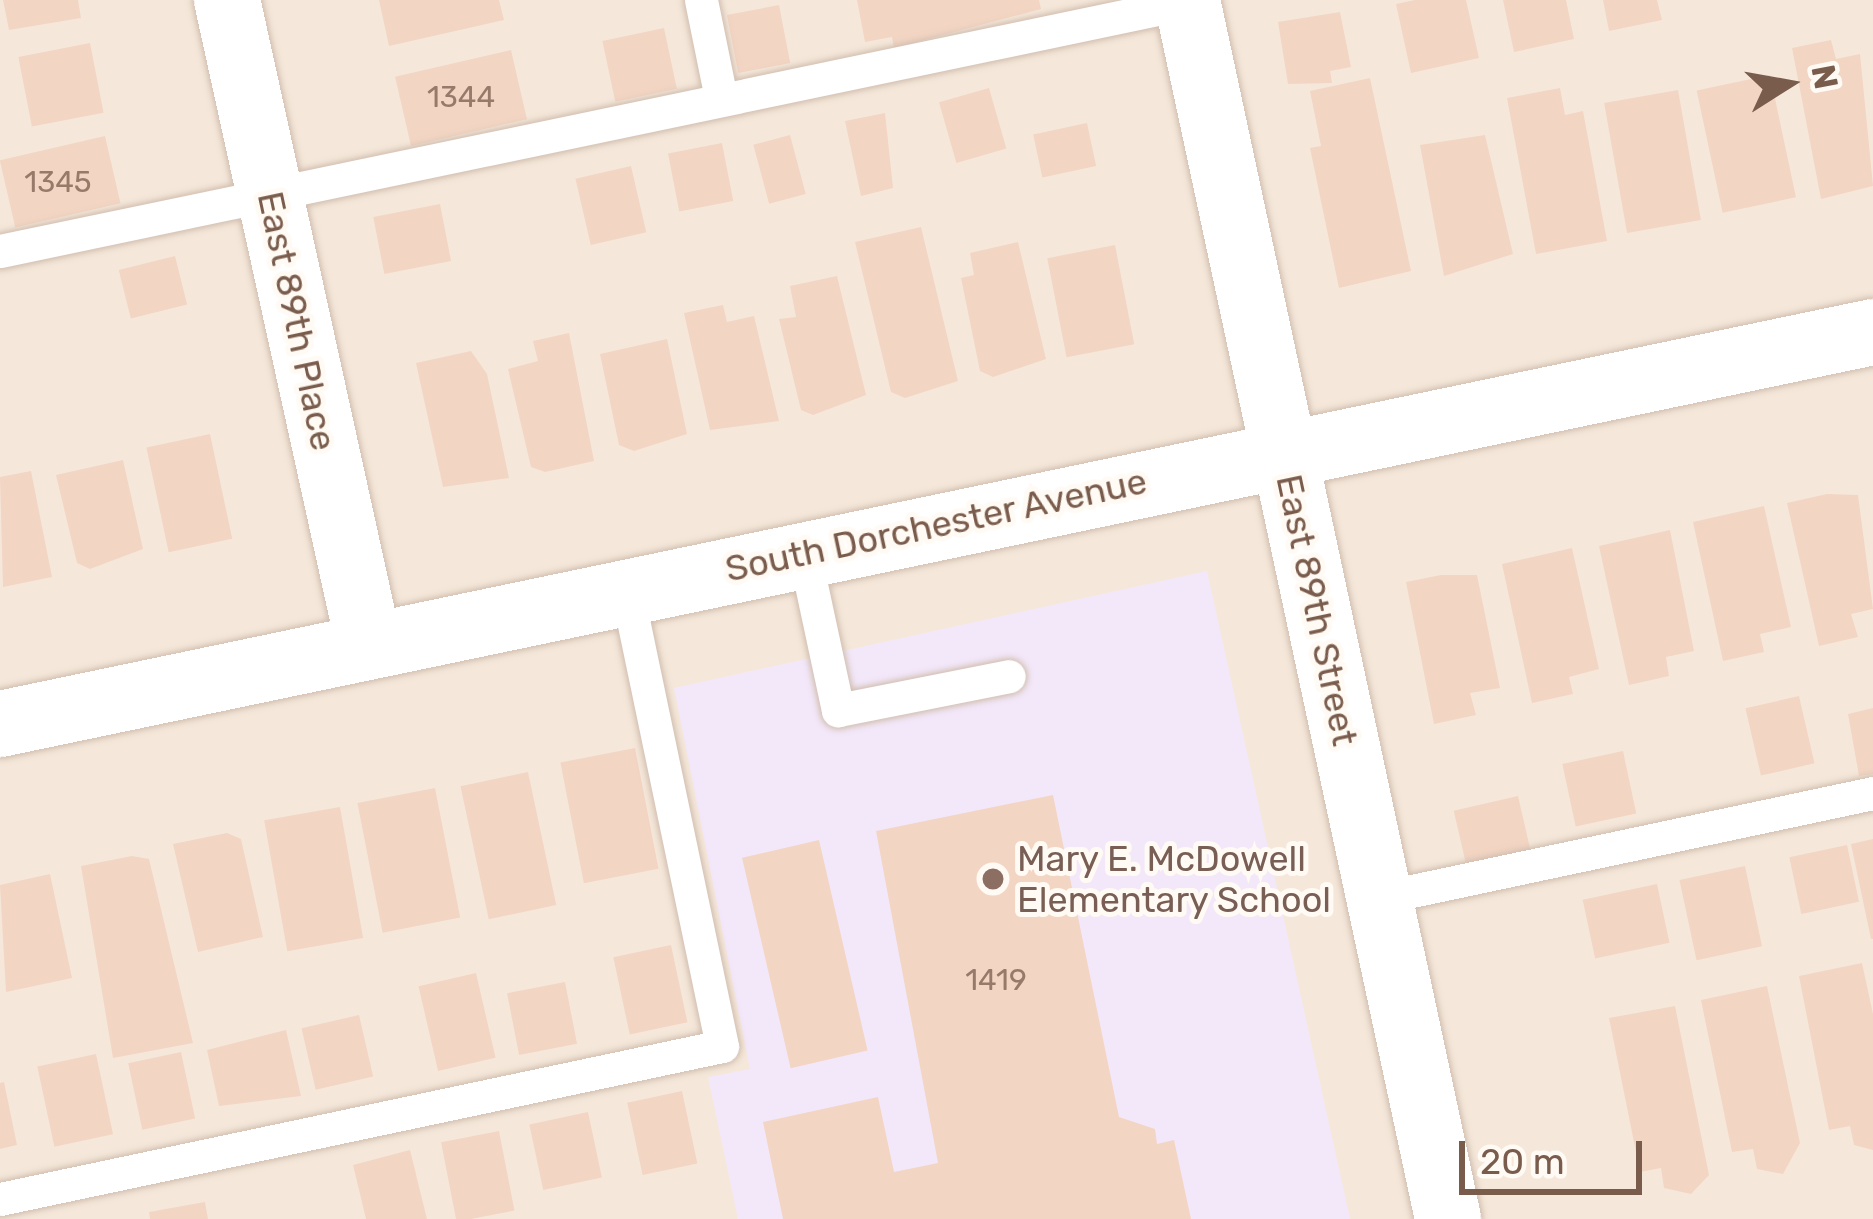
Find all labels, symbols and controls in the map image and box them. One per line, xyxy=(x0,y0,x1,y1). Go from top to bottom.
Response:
north arrow xyxy=(1729,24,1849,144)
text: N xyxy=(1803,62,1846,92)
house number: 1344 xyxy=(427,79,495,115)
house number: 1345 xyxy=(24,164,92,200)
street label: East 89th Place xyxy=(248,188,346,454)
street label: South Dorchester Avenue xyxy=(720,459,1152,591)
street label: East 89th Street xyxy=(1267,470,1367,750)
place label: Mary E. McDowell Elementary School xyxy=(1017,836,1332,921)
marker: Mary E. McDowell Elementary School xyxy=(980,866,1006,892)
house number: 1419 xyxy=(965,962,1027,998)
scale bar xyxy=(1465,1117,1648,1191)
text: 20 m xyxy=(1480,1140,1565,1183)

